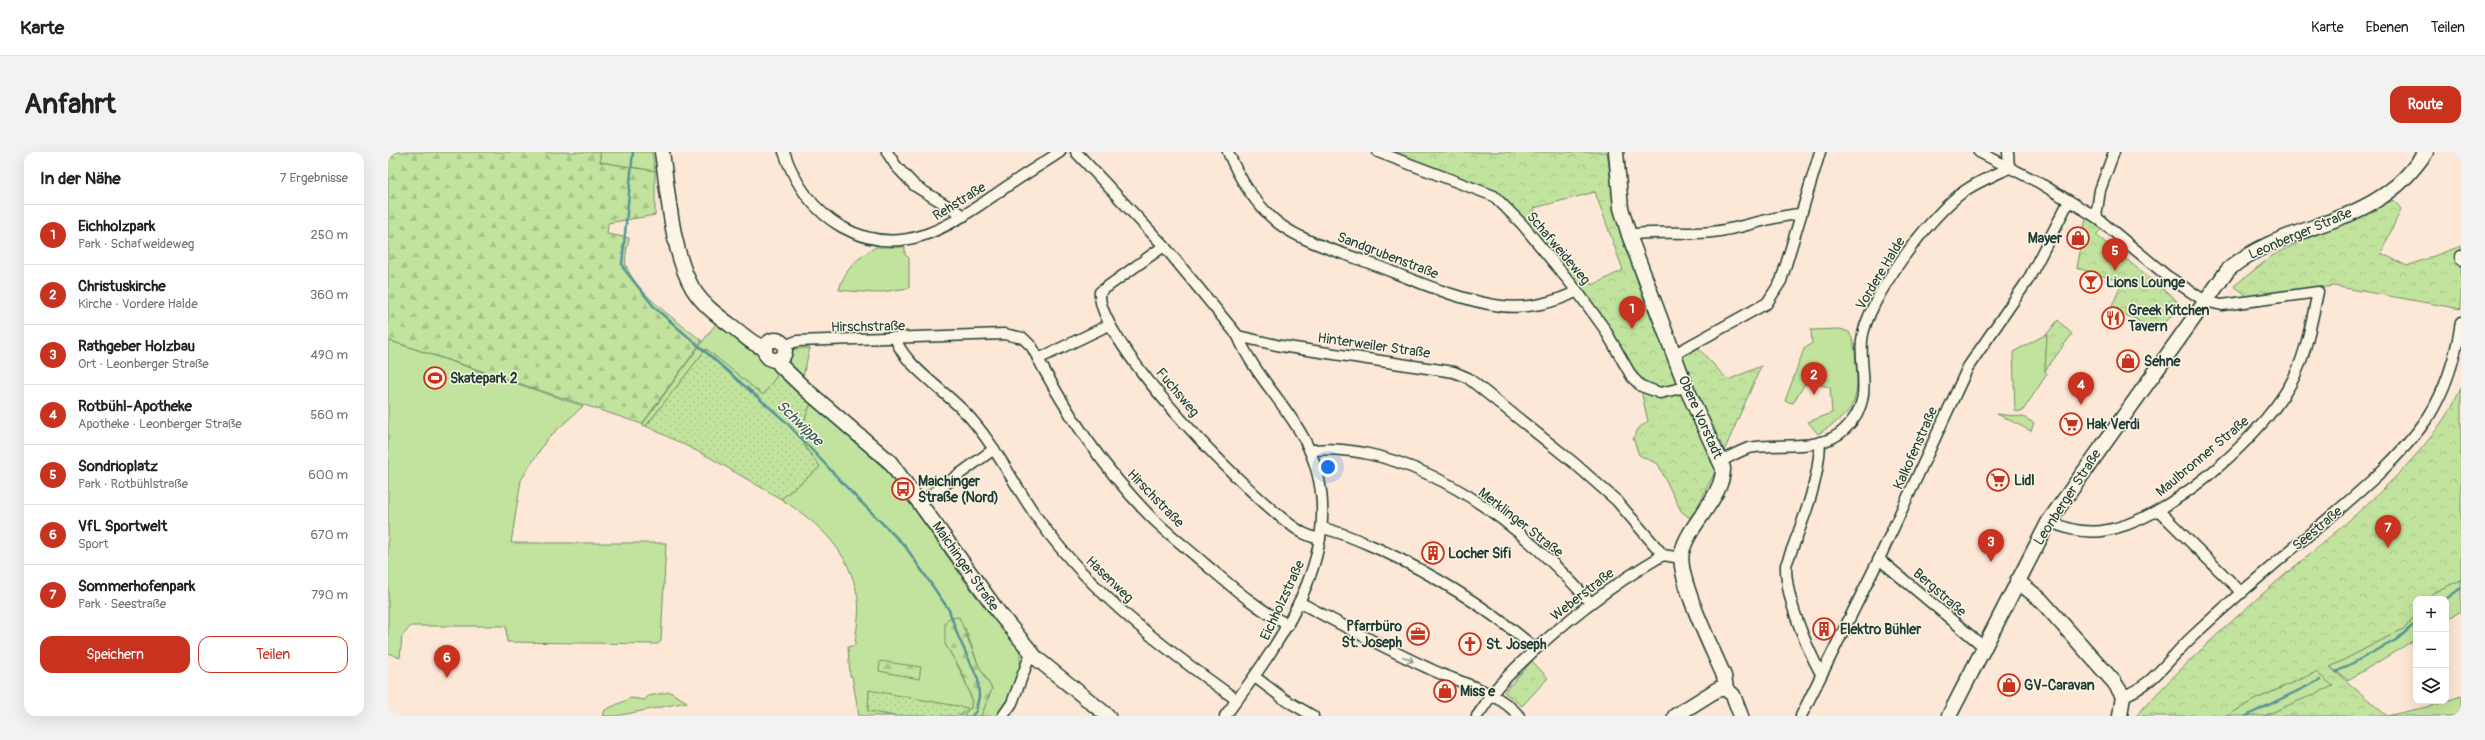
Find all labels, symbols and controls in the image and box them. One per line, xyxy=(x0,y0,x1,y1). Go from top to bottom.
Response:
text: Karte xyxy=(20,16,64,40)
text: Karte xyxy=(2311,19,2344,36)
text: Ebenen xyxy=(2366,19,2409,36)
text: Teilen xyxy=(2431,19,2465,36)
button: Route xyxy=(2390,86,2461,123)
text: Anfahrt xyxy=(24,87,116,122)
text: In der Nähe xyxy=(40,168,121,189)
text: 7 Ergebnisse xyxy=(280,170,348,186)
street label: Rehstraße xyxy=(930,178,989,224)
street label: Leonberger Straße xyxy=(2246,204,2355,263)
street label: Schafweideweg xyxy=(1523,208,1594,288)
text: Eichholzpark xyxy=(78,217,155,236)
shop icon: Mayer xyxy=(2065,225,2091,251)
text: 1 xyxy=(50,227,56,243)
text: 250 m xyxy=(310,227,348,243)
street label: Sandgrubenstraße xyxy=(1335,228,1441,283)
place label: Mayer xyxy=(2028,230,2063,247)
street label: Vordere Halde xyxy=(1852,234,1909,313)
text: Park · Schafweideweg xyxy=(78,236,194,252)
pin: 5 xyxy=(2102,238,2128,271)
bar icon: Lions Lounge xyxy=(2078,269,2104,295)
place label: Lions Lounge xyxy=(2106,274,2186,291)
text: Christuskirche xyxy=(78,277,166,296)
text: 2 xyxy=(49,287,57,303)
text: 360 m xyxy=(310,287,348,303)
text: Kirche · Vordere Halde xyxy=(78,296,198,312)
pin: 1 xyxy=(1619,296,1645,329)
place label: Greek Kitchen Tavern xyxy=(2127,302,2210,335)
restaurant icon: Greek Kitchen Tavern xyxy=(2100,305,2126,331)
street label: Hirschstraße xyxy=(831,317,905,336)
street label: Hinterweiler Straße xyxy=(1317,329,1431,362)
text: Rathgeber Holzbau xyxy=(78,337,195,356)
text: 3 xyxy=(49,347,57,363)
text: 490 m xyxy=(311,347,348,363)
shop icon: Sehne xyxy=(2115,348,2141,374)
place label: Sehne xyxy=(2144,353,2182,370)
text: Ort · Leonberger Straße xyxy=(78,356,209,372)
pin: 2 xyxy=(1801,362,1827,395)
street label: Fuchsweg xyxy=(1152,364,1203,420)
sports icon: Skatepark 2 xyxy=(422,365,448,391)
place label: Skatepark 2 xyxy=(450,370,518,387)
pin: 4 xyxy=(2068,372,2094,405)
street label: Obere Vorstadt xyxy=(1675,373,1727,462)
water label: Schwippe xyxy=(772,396,828,451)
text: Rotbühl-Apotheke xyxy=(78,397,192,416)
street label: Kalkofenstraße xyxy=(1890,404,1941,492)
text: 4 xyxy=(49,407,57,423)
text: 560 m xyxy=(310,407,348,423)
supermarket icon: Hak Verdi xyxy=(2058,411,2084,437)
street label: Maulbronner Straße xyxy=(2152,412,2252,500)
text: Apotheke · Leonberger Straße xyxy=(78,416,242,432)
place label: Hak Verdi xyxy=(2086,416,2140,433)
street label: Leonberger Straße xyxy=(2030,446,2105,548)
text: Sondrioplatz xyxy=(78,457,158,476)
your location xyxy=(1318,457,1338,477)
street label: Hirschstraße xyxy=(1124,466,1188,531)
text: 5 xyxy=(49,467,57,483)
text: 600 m xyxy=(308,467,348,483)
supermarket icon: Lidl xyxy=(1985,467,2011,493)
place label: Lidl xyxy=(2014,472,2035,489)
place label: Maichinger Straße (Nord) xyxy=(918,473,999,506)
text: Park · Rotbühlstraße xyxy=(78,476,188,492)
bus stop icon: Maichinger Straße (Nord) xyxy=(890,476,916,502)
street label: Merklinger Straße xyxy=(1475,484,1567,561)
street label: Seestraße xyxy=(2289,503,2346,554)
pin: 7 xyxy=(2375,515,2401,548)
text: VfL Sportwelt xyxy=(78,517,167,536)
street label: Maichinger Straße xyxy=(929,518,1003,614)
text: 6 xyxy=(49,527,57,543)
text: 670 m xyxy=(310,527,348,543)
pin: 3 xyxy=(1978,529,2004,562)
text: Sport xyxy=(78,536,109,552)
building icon: Locher Sifi xyxy=(1420,540,1446,566)
place label: Locher Sifi xyxy=(1448,545,1512,562)
street label: Hasenweg xyxy=(1082,553,1137,606)
street label: Eichholzstraße xyxy=(1257,558,1308,643)
street label: Weberstraße xyxy=(1547,564,1617,624)
street label: Bergstraße xyxy=(1910,565,1970,620)
text: Sommerhofenpark xyxy=(78,577,195,596)
text: 7 xyxy=(50,587,56,603)
text: 790 m xyxy=(311,587,348,603)
text: Park · Seestraße xyxy=(78,596,166,612)
map controls xyxy=(2413,596,2449,704)
button: + xyxy=(2413,596,2449,632)
building icon: Elektro Bühler xyxy=(1811,616,1837,642)
place label: Pfarrbüro St. Joseph xyxy=(1342,618,1402,651)
office icon: Pfarrbüro St. Joseph xyxy=(1405,621,1431,647)
place label: Elektro Bühler xyxy=(1840,621,1922,638)
church icon: St. Joseph xyxy=(1457,631,1483,657)
button: − xyxy=(2413,632,2449,668)
button: Speichern xyxy=(40,636,190,673)
button: Teilen xyxy=(198,636,348,673)
place label: St. Joseph xyxy=(1486,636,1547,653)
pin: 6 xyxy=(434,645,460,678)
one-way arrow xyxy=(1402,656,1414,663)
button: layers xyxy=(2413,668,2449,704)
shop icon: GV-Caravan xyxy=(1996,672,2022,698)
place label: GV-Caravan xyxy=(2024,677,2095,694)
shop icon: Miss e xyxy=(1432,678,1458,704)
place label: Miss e xyxy=(1460,683,1496,700)

